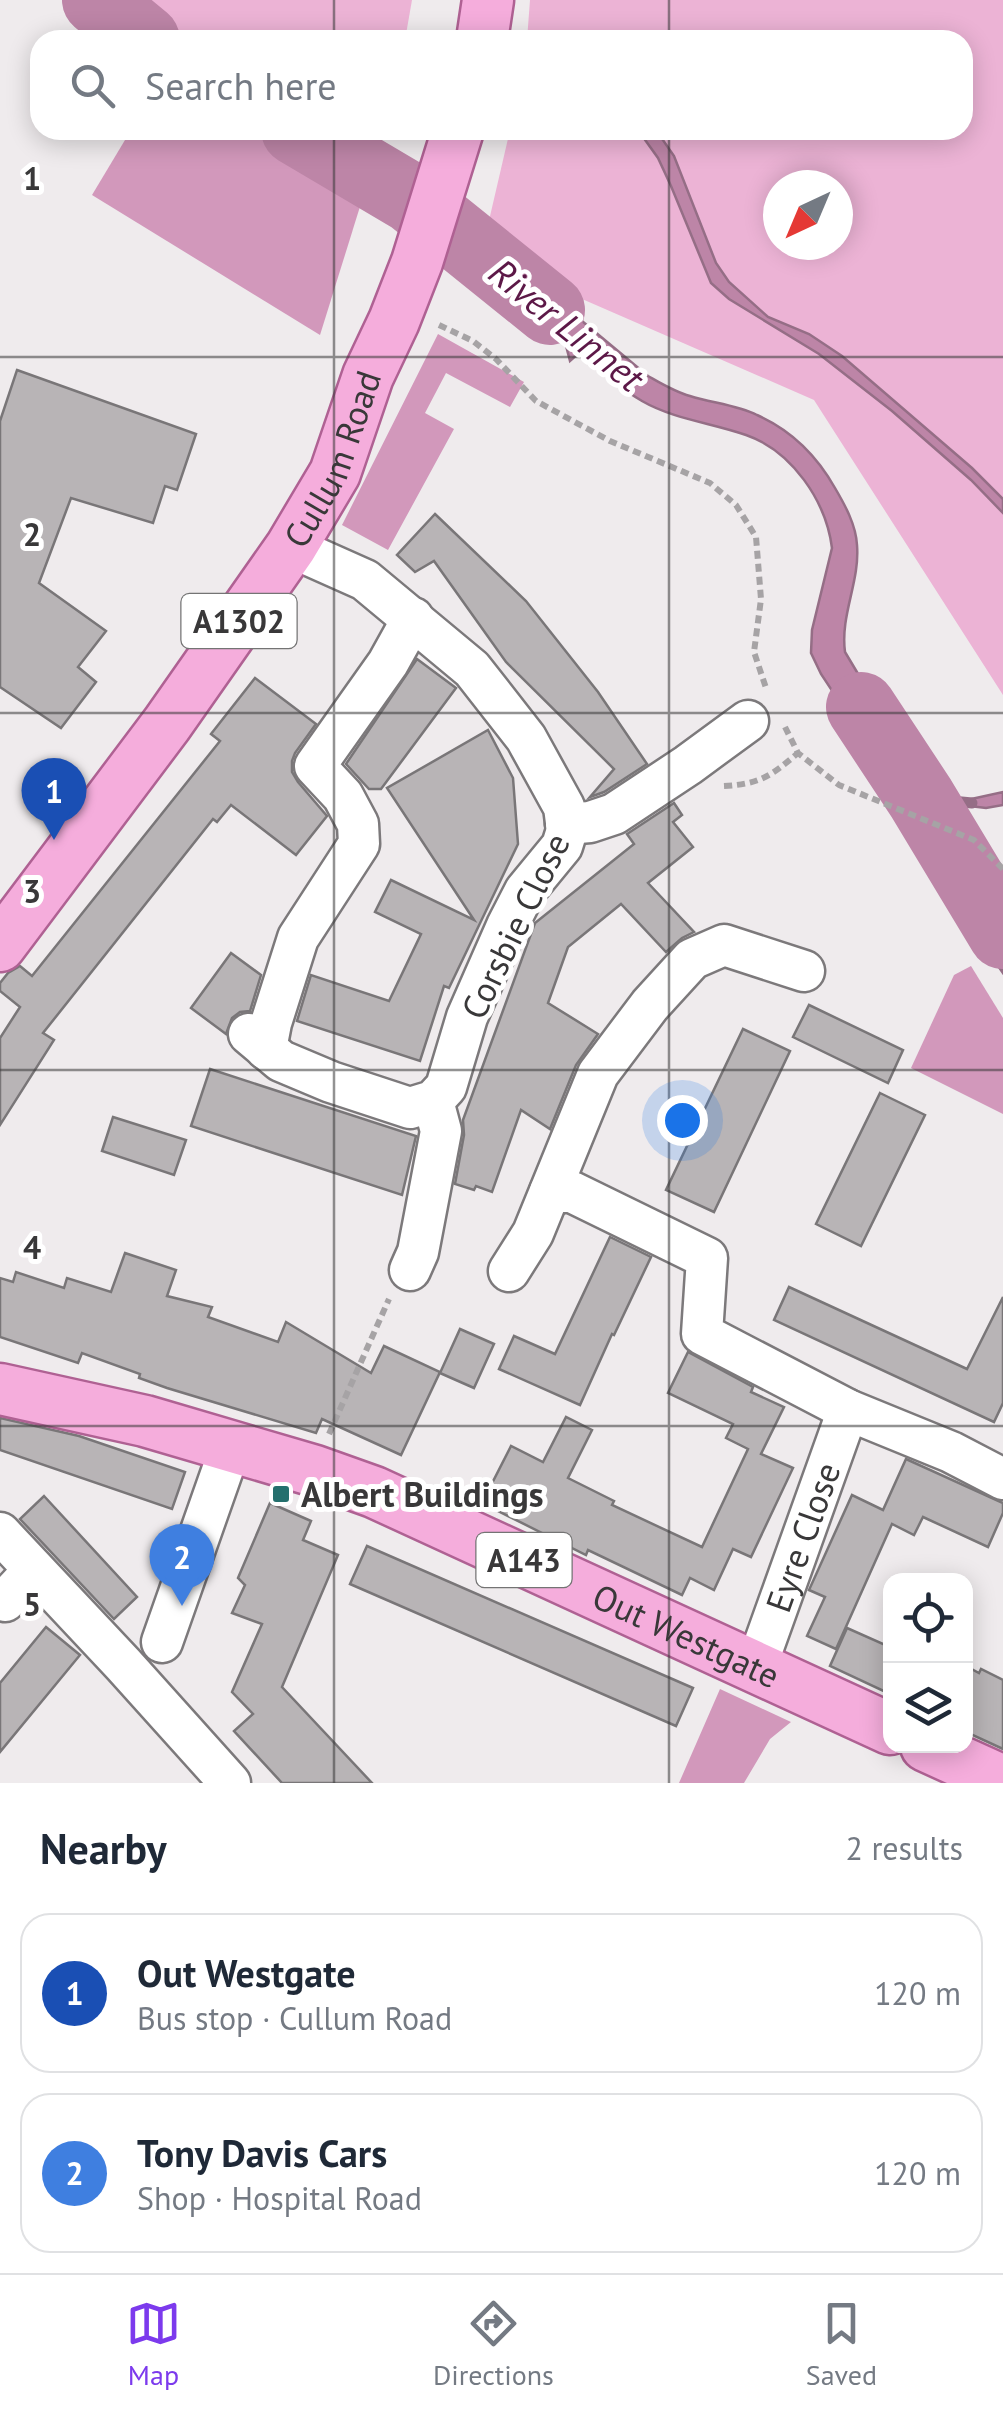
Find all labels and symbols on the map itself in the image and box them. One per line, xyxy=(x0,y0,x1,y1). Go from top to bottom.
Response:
text: 1 xyxy=(23,157,41,199)
north arrow xyxy=(763,170,853,260)
water label: River Linnet xyxy=(480,247,656,403)
street label: Cullum Road xyxy=(273,365,391,556)
text: 2 xyxy=(23,513,41,555)
road number: A1302 xyxy=(182,594,296,648)
pin: 1 xyxy=(22,758,86,840)
street label: Corsbie Close xyxy=(450,826,580,1026)
text: 3 xyxy=(23,870,41,912)
your location xyxy=(657,1095,708,1146)
text: 4 xyxy=(23,1226,41,1268)
street label: Eyre Close xyxy=(755,1456,850,1618)
place label: Albert Buildings xyxy=(301,1471,544,1517)
marker: Albert Buildings xyxy=(270,1483,292,1505)
pin: 2 xyxy=(150,1524,214,1606)
road number: A143 xyxy=(476,1533,572,1587)
street label: Out Westgate xyxy=(586,1573,787,1698)
text: 5 xyxy=(23,1583,41,1625)

